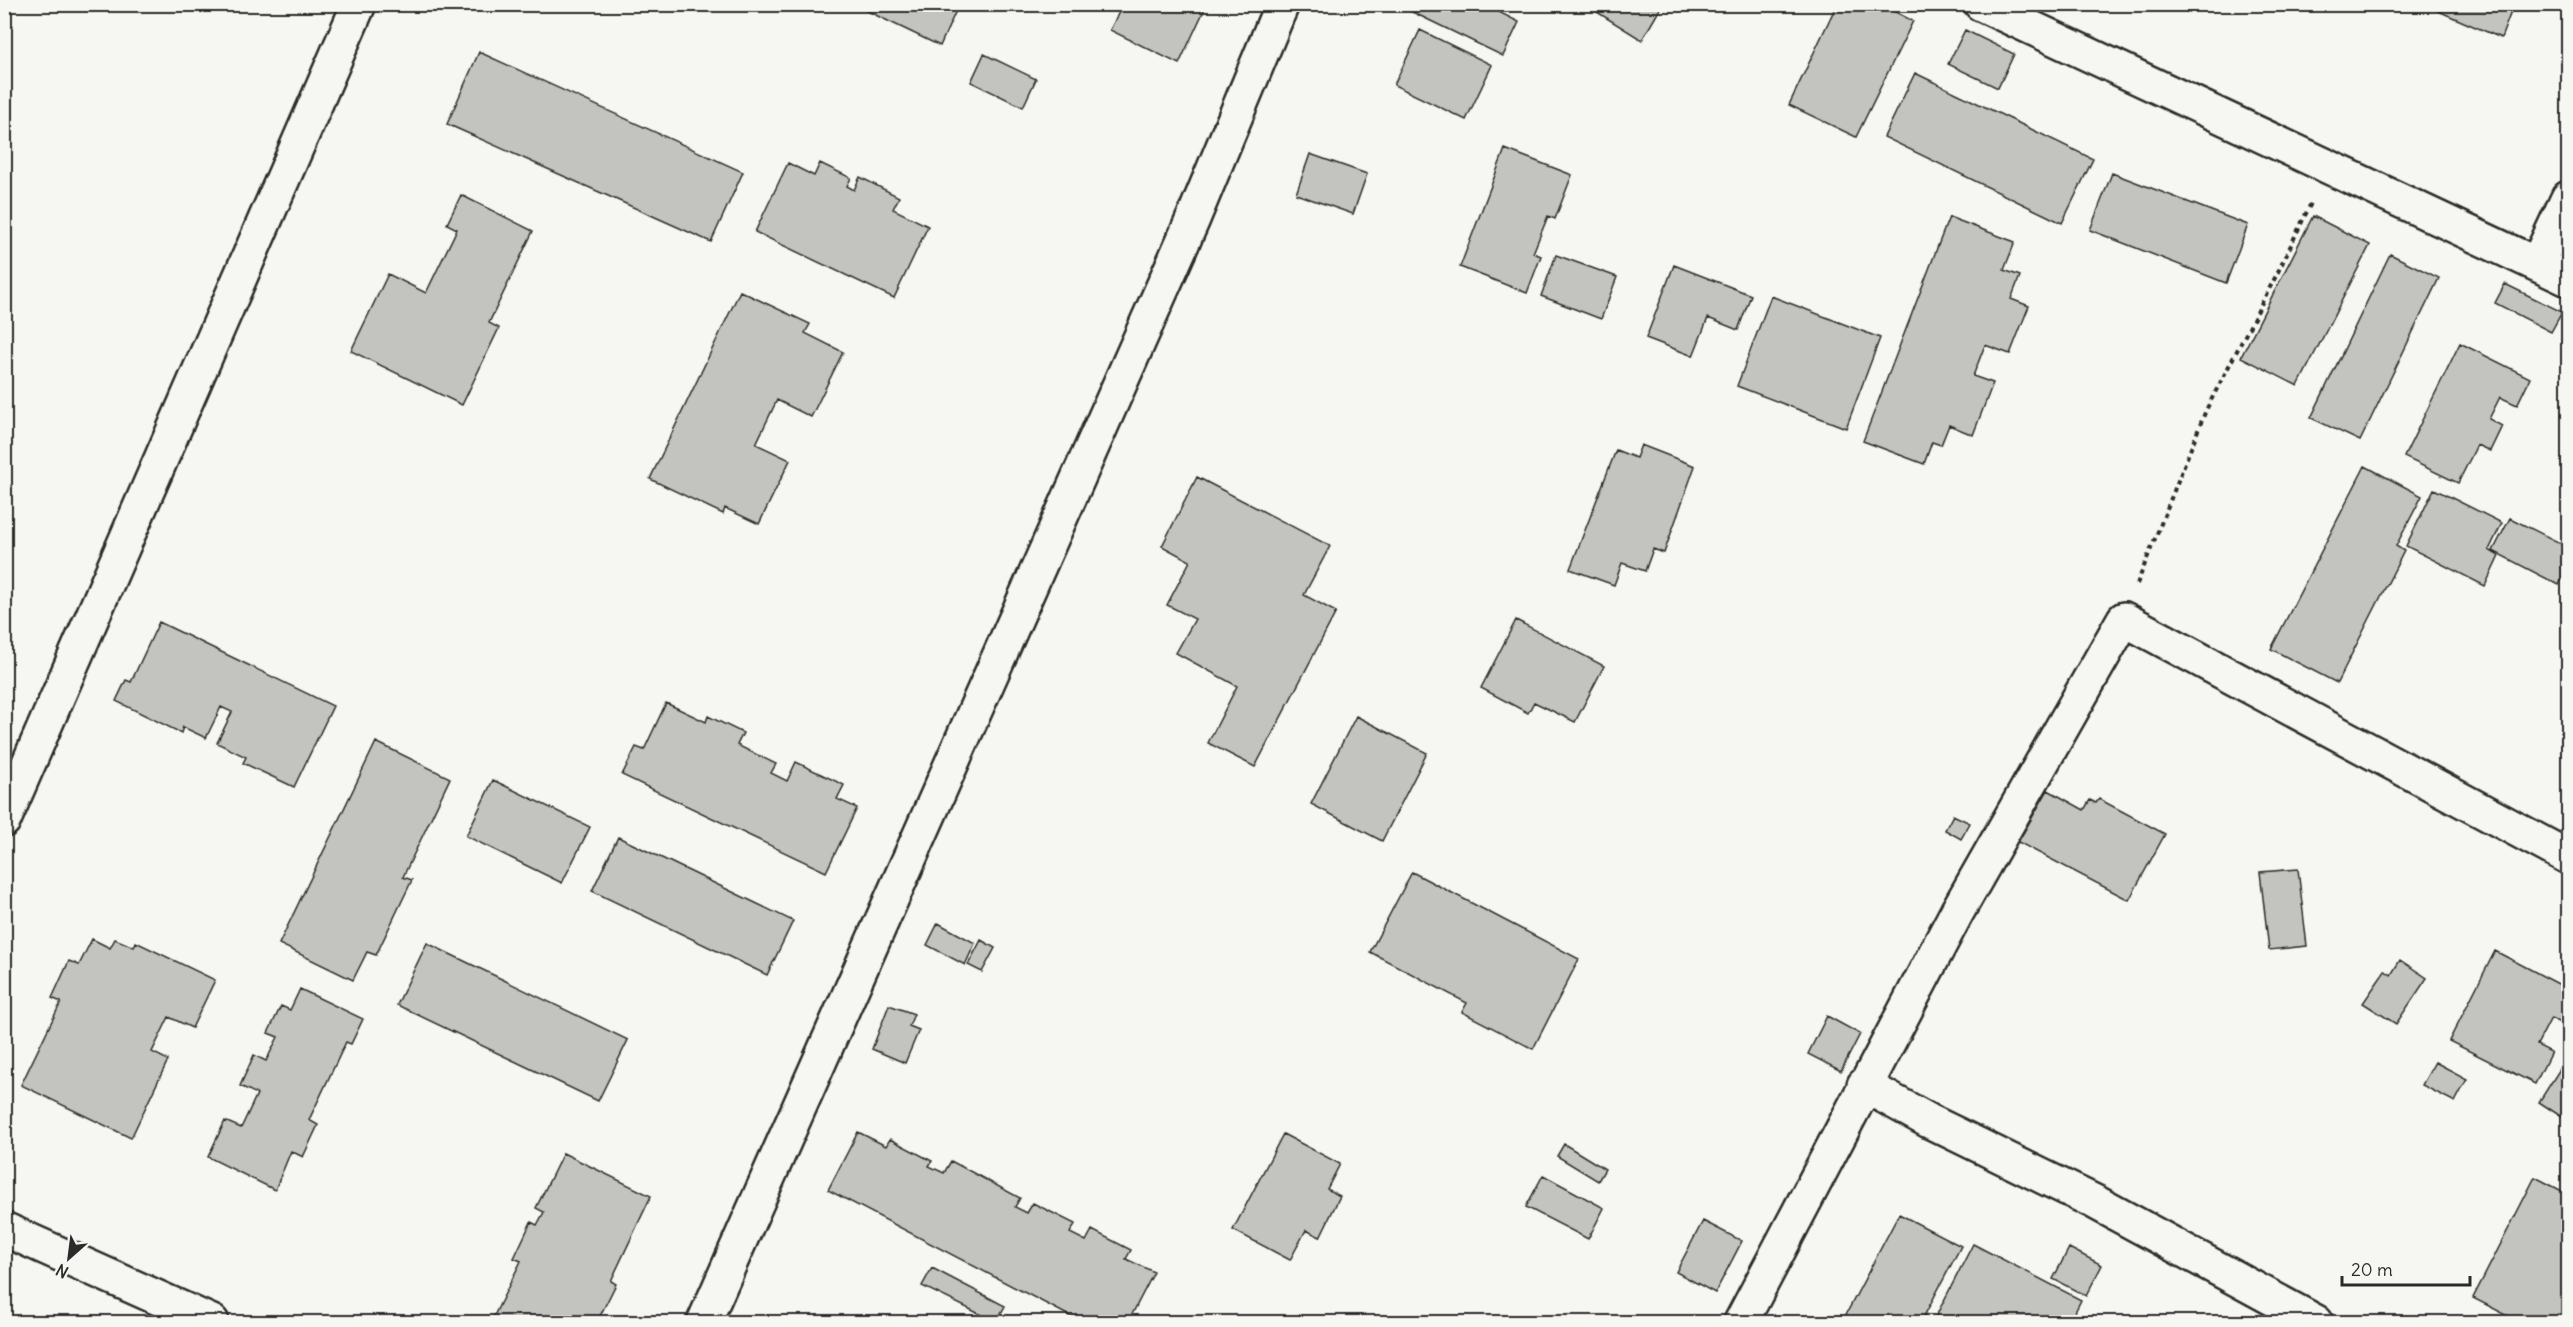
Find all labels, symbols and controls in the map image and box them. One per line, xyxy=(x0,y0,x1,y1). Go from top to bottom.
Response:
north arrow xyxy=(39,1228,99,1288)
scale bar xyxy=(2342,1249,2470,1287)
text: 20 m xyxy=(2351,1258,2393,1281)
text: N xyxy=(52,1260,72,1283)

